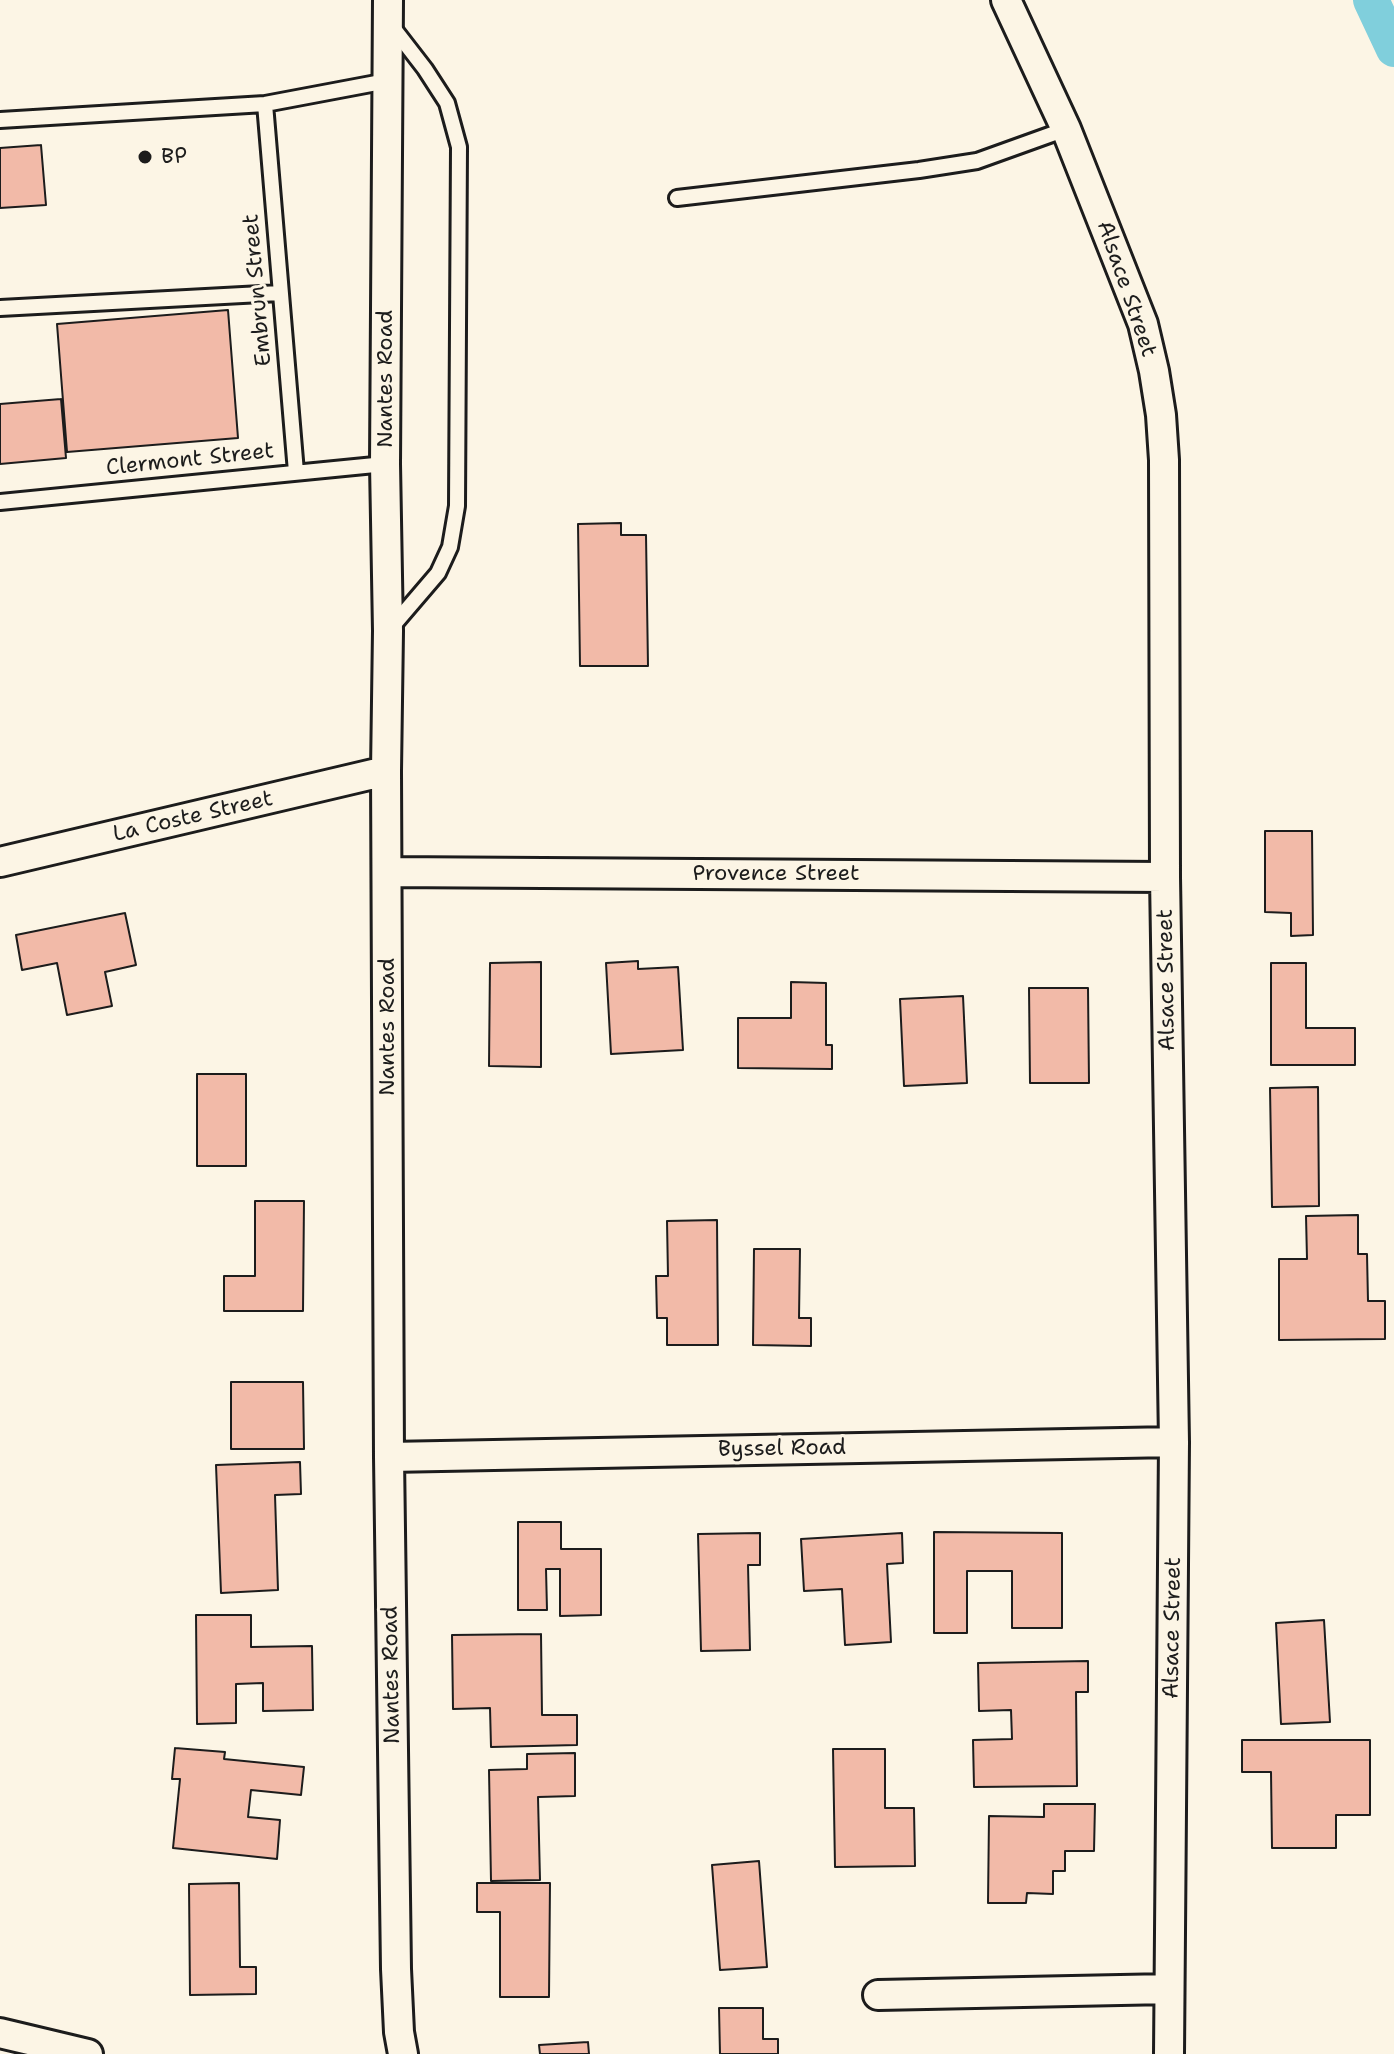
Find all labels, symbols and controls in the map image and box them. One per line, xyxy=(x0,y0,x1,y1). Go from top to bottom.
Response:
place label: BP xyxy=(161,144,187,170)
marker: BP xyxy=(136,148,154,166)
street label: Embrun Street xyxy=(238,213,278,367)
street label: Alsace Street xyxy=(1090,218,1162,360)
street label: Nantes Road xyxy=(373,310,399,448)
street label: Clermont Street xyxy=(105,438,275,482)
street label: La Coste Street xyxy=(111,786,275,848)
street label: Provence Street xyxy=(692,861,860,887)
street label: Alsace Street xyxy=(1153,909,1181,1051)
street label: Nantes Road xyxy=(375,958,401,1096)
street label: Byssel Road xyxy=(718,1435,846,1463)
street label: Alsace Street xyxy=(1159,1557,1187,1699)
street label: Nantes Road xyxy=(378,1606,406,1744)

